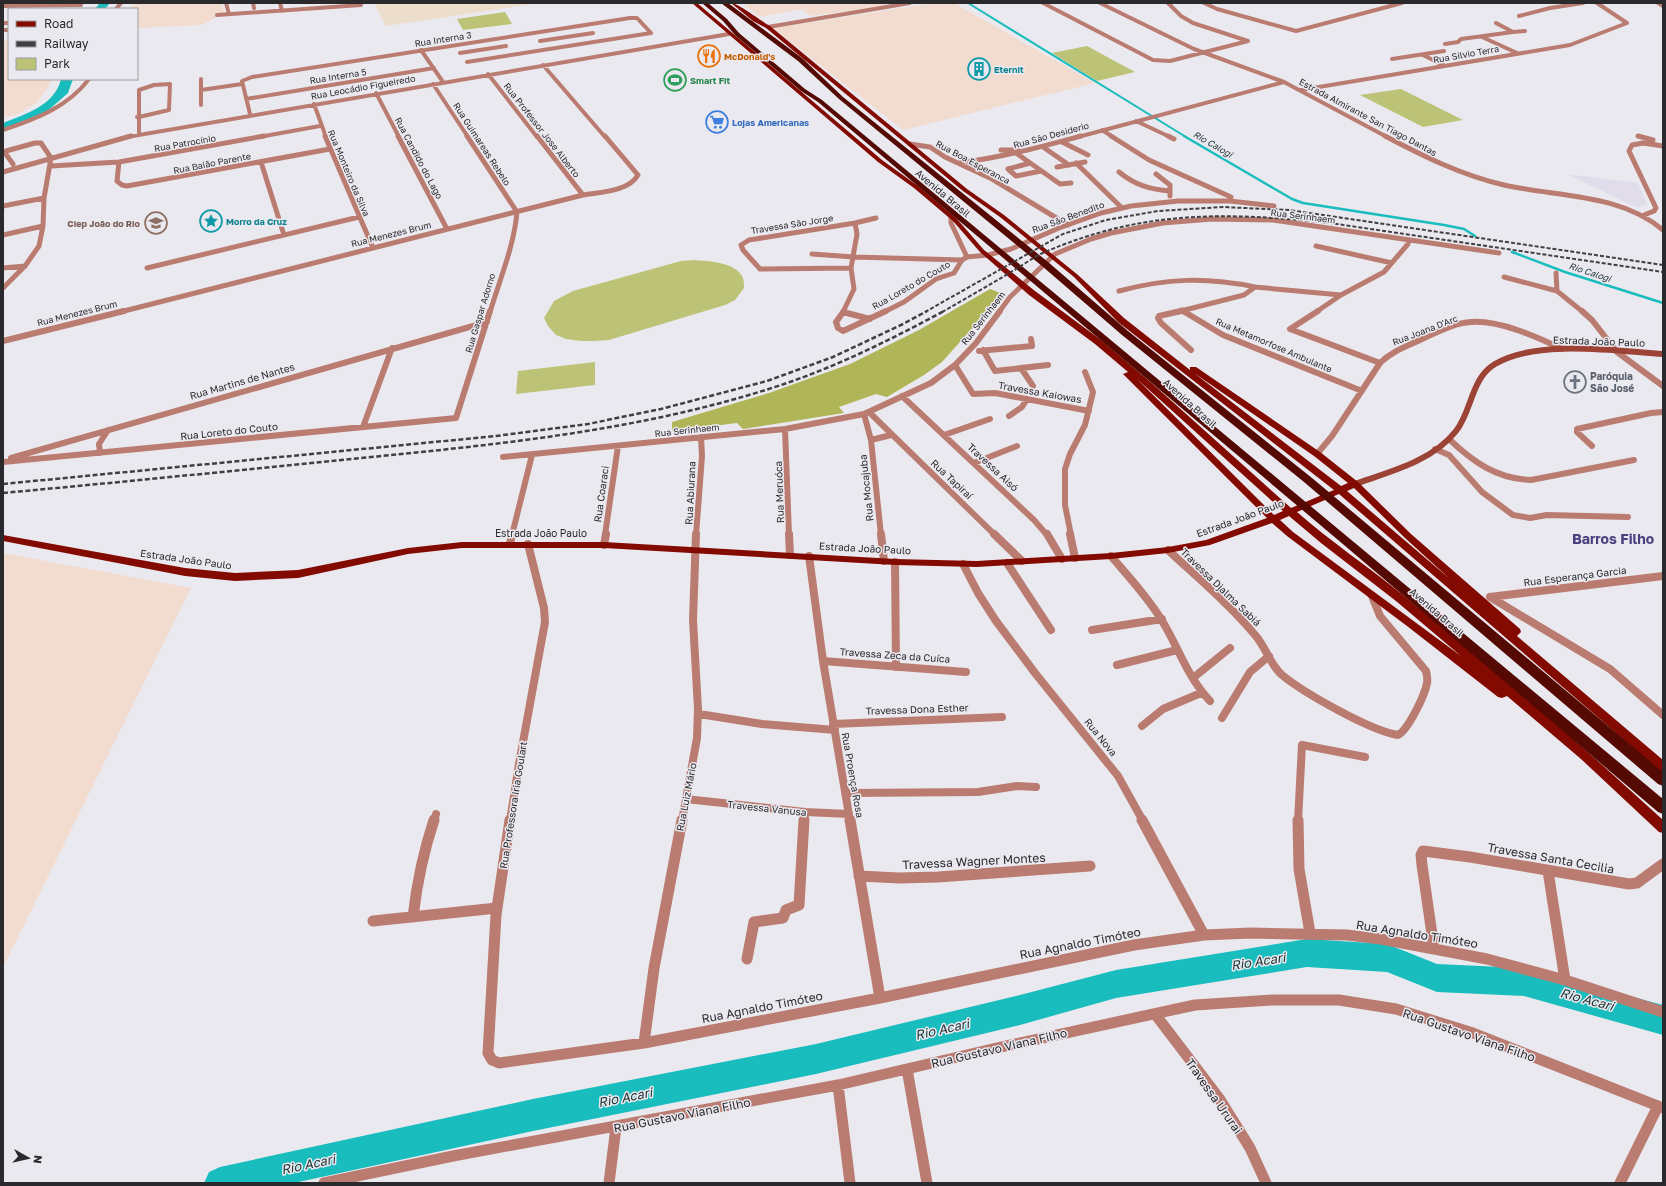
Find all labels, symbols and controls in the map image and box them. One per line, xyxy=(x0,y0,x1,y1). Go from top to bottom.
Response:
legend xyxy=(8,8,138,80)
text: Road xyxy=(44,16,73,31)
street label: Rua Interna 3 xyxy=(414,29,472,49)
text: Railway xyxy=(44,36,89,51)
restaurant icon: McDonald's xyxy=(696,43,722,69)
street label: Rua Silvio Terra xyxy=(1432,43,1500,65)
place label: McDonald's xyxy=(724,51,775,62)
text: Park xyxy=(44,56,70,71)
building icon: Eternit xyxy=(966,56,992,82)
place label: Eternit xyxy=(994,64,1024,75)
street label: Rua Interna 5 xyxy=(309,66,367,86)
sports icon: Smart Fit xyxy=(662,67,688,93)
street label: Rua Leocádio Figueiredo xyxy=(310,72,416,102)
place label: Smart Fit xyxy=(690,75,730,86)
street label: Estrada Almirante San Tiago Dantas xyxy=(1297,76,1439,158)
street label: Rua Professor Jose Alberto xyxy=(502,80,582,180)
street label: Rua Guimareas Rebelo xyxy=(451,100,513,188)
supermarket icon: Lojas Americanas xyxy=(704,109,730,135)
street label: Rua Candido do Lago xyxy=(393,115,445,201)
place label: Lojas Americanas xyxy=(732,117,809,128)
street label: Rua Sāo Desiderio xyxy=(1012,120,1090,150)
street label: Rua Monteiro da Silva xyxy=(326,128,372,218)
water label: Rio Calogi xyxy=(1191,128,1236,160)
street label: Rua Patrocínio xyxy=(153,132,217,154)
street label: Rua Boa Esperanca xyxy=(934,138,1012,186)
street label: Rua Baião Parente xyxy=(172,150,252,176)
street label: Avenida Brasil xyxy=(913,167,973,219)
street label: Rua Sāo Benedito xyxy=(1030,199,1106,235)
street label: Rua Serinhaem xyxy=(1270,207,1336,225)
place icon: Morro da Cruz xyxy=(198,208,224,234)
school or university icon: Ciep João do Rio xyxy=(143,210,169,236)
street label: Travessa Sāo Jorge xyxy=(750,212,834,236)
place label: Morro da Cruz xyxy=(226,216,287,227)
place label: Ciep João do Rio xyxy=(67,218,141,229)
street label: Rua Menezes Brum xyxy=(350,219,432,249)
street label: Rua Loreto do Couto xyxy=(870,258,952,312)
water label: Rio Calogi xyxy=(1568,260,1614,284)
street label: Rua Gaspar Adorno xyxy=(463,272,497,354)
street label: Rua Serinhaem xyxy=(959,289,1007,347)
street label: Rua Menezes Brum xyxy=(36,298,118,328)
street label: Rua Joana D'Arc xyxy=(1391,312,1459,347)
street label: Rua Metamorfose Ambulante xyxy=(1214,315,1334,375)
street label: Estrada João Paulo xyxy=(1553,333,1645,349)
street label: Rua Martins de Nantes xyxy=(188,360,296,402)
church icon: Paróquia São José xyxy=(1562,369,1588,395)
place label: Paróquia São José xyxy=(1590,370,1634,394)
street label: Avenida Brasil xyxy=(1161,376,1219,430)
street label: Travessa Kaiowas xyxy=(997,379,1083,405)
street label: Rua Loreto do Couto xyxy=(180,420,278,442)
street label: Rua Serinhaem xyxy=(654,421,720,439)
street label: Travessa Aisó xyxy=(965,440,1021,494)
street label: Rua Mocajuba xyxy=(857,454,875,522)
street label: Rua Tapiraí xyxy=(929,457,976,502)
street label: Rua Abiurana xyxy=(682,461,698,525)
street label: Rua Meruóca xyxy=(772,461,786,523)
street label: Rua Coaraci xyxy=(591,465,611,523)
street label: Estrada João Paulo xyxy=(1195,497,1285,539)
street label: Estrada João Paulo xyxy=(495,527,587,539)
district label: Barros Filho xyxy=(1572,530,1654,547)
street label: Estrada João Paulo xyxy=(819,540,911,556)
street label: Travessa Djalma Sabiá xyxy=(1179,546,1263,628)
street label: Estrada João Paulo xyxy=(140,547,232,571)
street label: Rua Esperança Garcia xyxy=(1523,564,1627,588)
street label: Avenida Brasil xyxy=(1407,585,1467,639)
street label: Travessa Zeca da Cuíca xyxy=(839,645,951,665)
street label: Travessa Dona Esther xyxy=(865,701,969,717)
street label: Rua Nova xyxy=(1082,716,1120,758)
street label: Rua Proença Rosa xyxy=(840,731,866,819)
street label: Rua Professora Iria Goulart xyxy=(497,740,529,870)
street label: Rua Luiz Mário xyxy=(673,762,699,832)
street label: Travessa Vanusa xyxy=(727,798,807,818)
street label: Travessa Santa Cecilia xyxy=(1486,839,1616,877)
street label: Travessa Wagner Montes xyxy=(902,850,1046,872)
street label: Rua Agnaldo Timóteo xyxy=(1355,917,1479,951)
street label: Rua Agnaldo Timóteo xyxy=(1018,924,1142,962)
water label: Rio Acari xyxy=(1230,949,1288,973)
water label: Rio Acari xyxy=(1558,984,1617,1014)
street label: Rua Agnaldo Timóteo xyxy=(700,988,824,1026)
street label: Rua Gustavo Viana Filho xyxy=(1401,1005,1537,1065)
water label: Rio Acari xyxy=(913,1015,972,1043)
street label: Rua Gustavo Viana Filho xyxy=(930,1025,1068,1071)
street label: Travessa Ururai xyxy=(1182,1055,1246,1137)
water label: Rio Acari xyxy=(597,1084,655,1110)
street label: Rua Gustavo Viana Filho xyxy=(612,1094,752,1136)
north arrow xyxy=(8,1138,48,1178)
water label: Rio Acari xyxy=(279,1150,338,1178)
text: N xyxy=(31,1154,45,1165)

